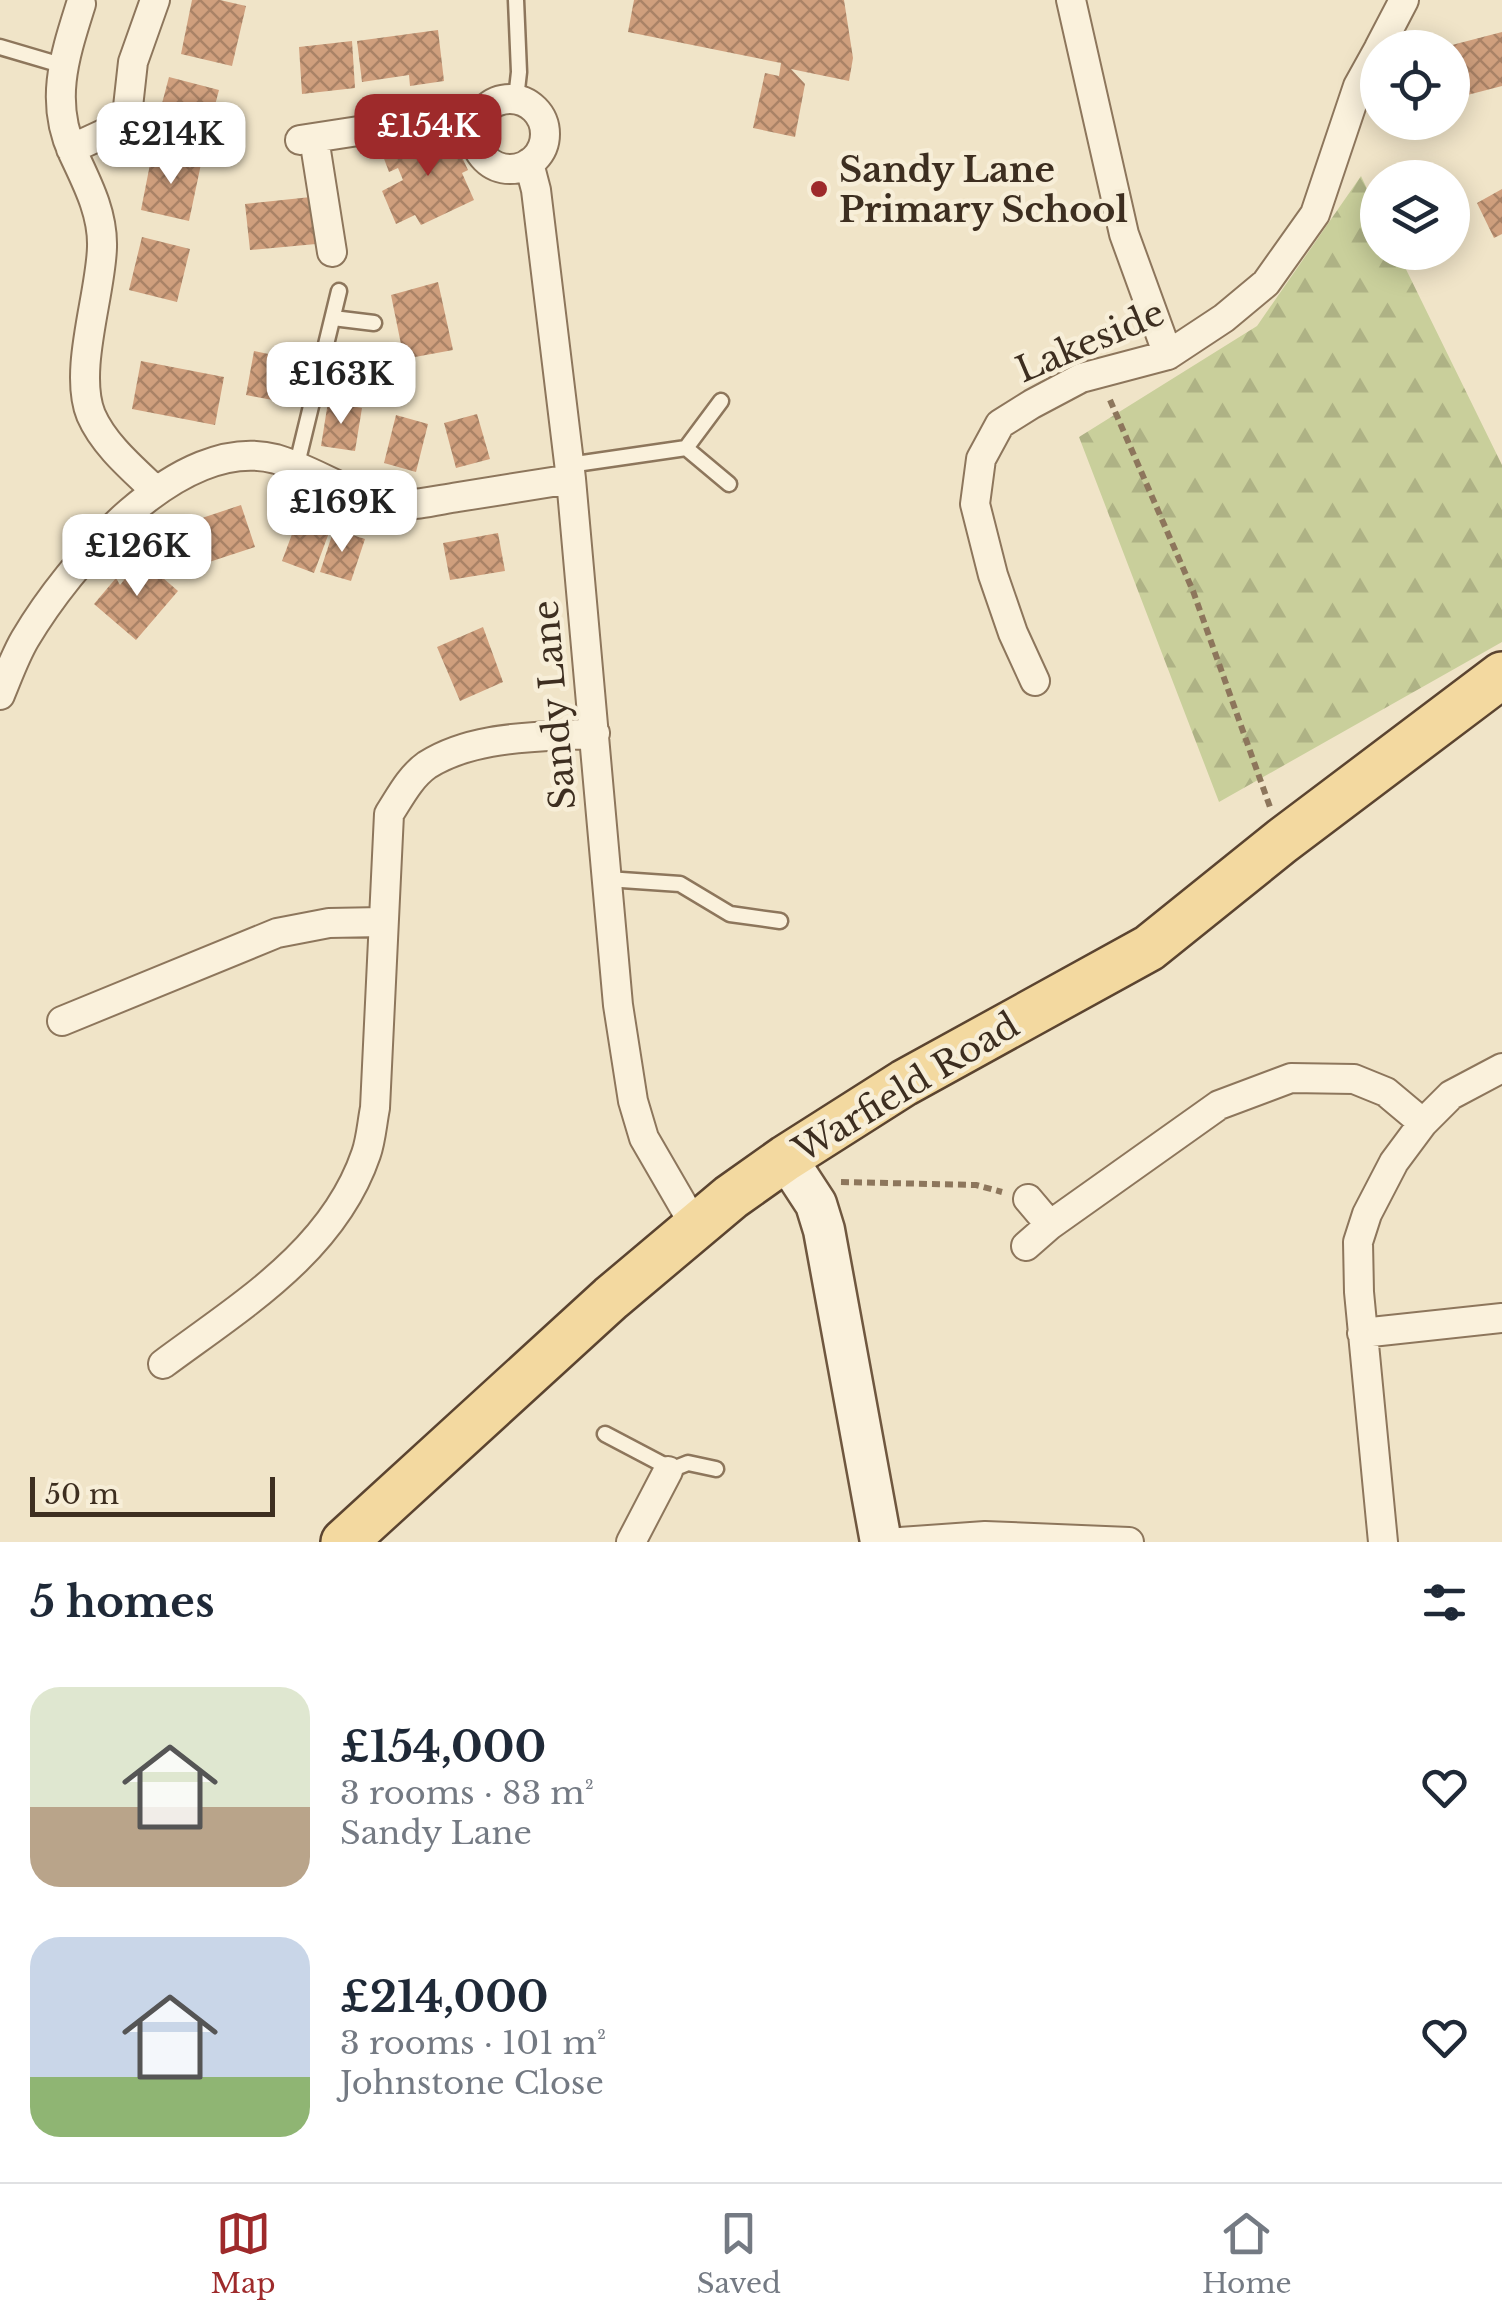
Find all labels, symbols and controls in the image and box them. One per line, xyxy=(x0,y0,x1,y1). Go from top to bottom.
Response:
map controls xyxy=(1360,30,1470,270)
button: locate xyxy=(1360,30,1470,140)
pin: £154K xyxy=(358,94,498,179)
pin: £214K xyxy=(101,102,241,187)
text: £154K xyxy=(376,106,480,146)
text: £214K xyxy=(119,114,224,154)
place label: Sandy Lane Primary School xyxy=(839,148,1128,231)
button: layers xyxy=(1360,160,1470,270)
marker: Sandy Lane Primary School xyxy=(808,178,830,200)
street label: Lakeside xyxy=(1009,291,1171,391)
pin: £163K xyxy=(271,342,411,427)
text: £163K xyxy=(289,354,393,394)
pin: £169K xyxy=(272,470,412,555)
text: £169K xyxy=(289,482,395,522)
pin: £126K xyxy=(67,514,207,599)
text: £126K xyxy=(84,526,190,566)
street label: Sandy Lane xyxy=(523,599,585,811)
street label: Warfield Road xyxy=(785,1003,1026,1172)
scale bar xyxy=(30,1472,275,1516)
text: 50 m xyxy=(45,1477,119,1512)
icon: filters xyxy=(1417,1575,1472,1630)
text: 5 homes xyxy=(30,1576,214,1628)
text: £154,000 xyxy=(340,1721,546,1773)
icon: home xyxy=(110,1727,230,1847)
icon: heart xyxy=(1417,1760,1472,1815)
text: 3 rooms · 83 m² xyxy=(340,1773,594,1813)
text: Sandy Lane xyxy=(340,1813,532,1853)
text: £214,000 xyxy=(340,1971,549,2023)
icon: home xyxy=(110,1977,230,2097)
icon: heart xyxy=(1417,2010,1472,2065)
text: 3 rooms · 101 m² xyxy=(340,2023,606,2063)
text: Johnstone Close xyxy=(340,2063,604,2103)
tab: Map xyxy=(210,2206,276,2301)
tab: Saved xyxy=(697,2206,781,2301)
tab: Home xyxy=(1202,2206,1291,2301)

